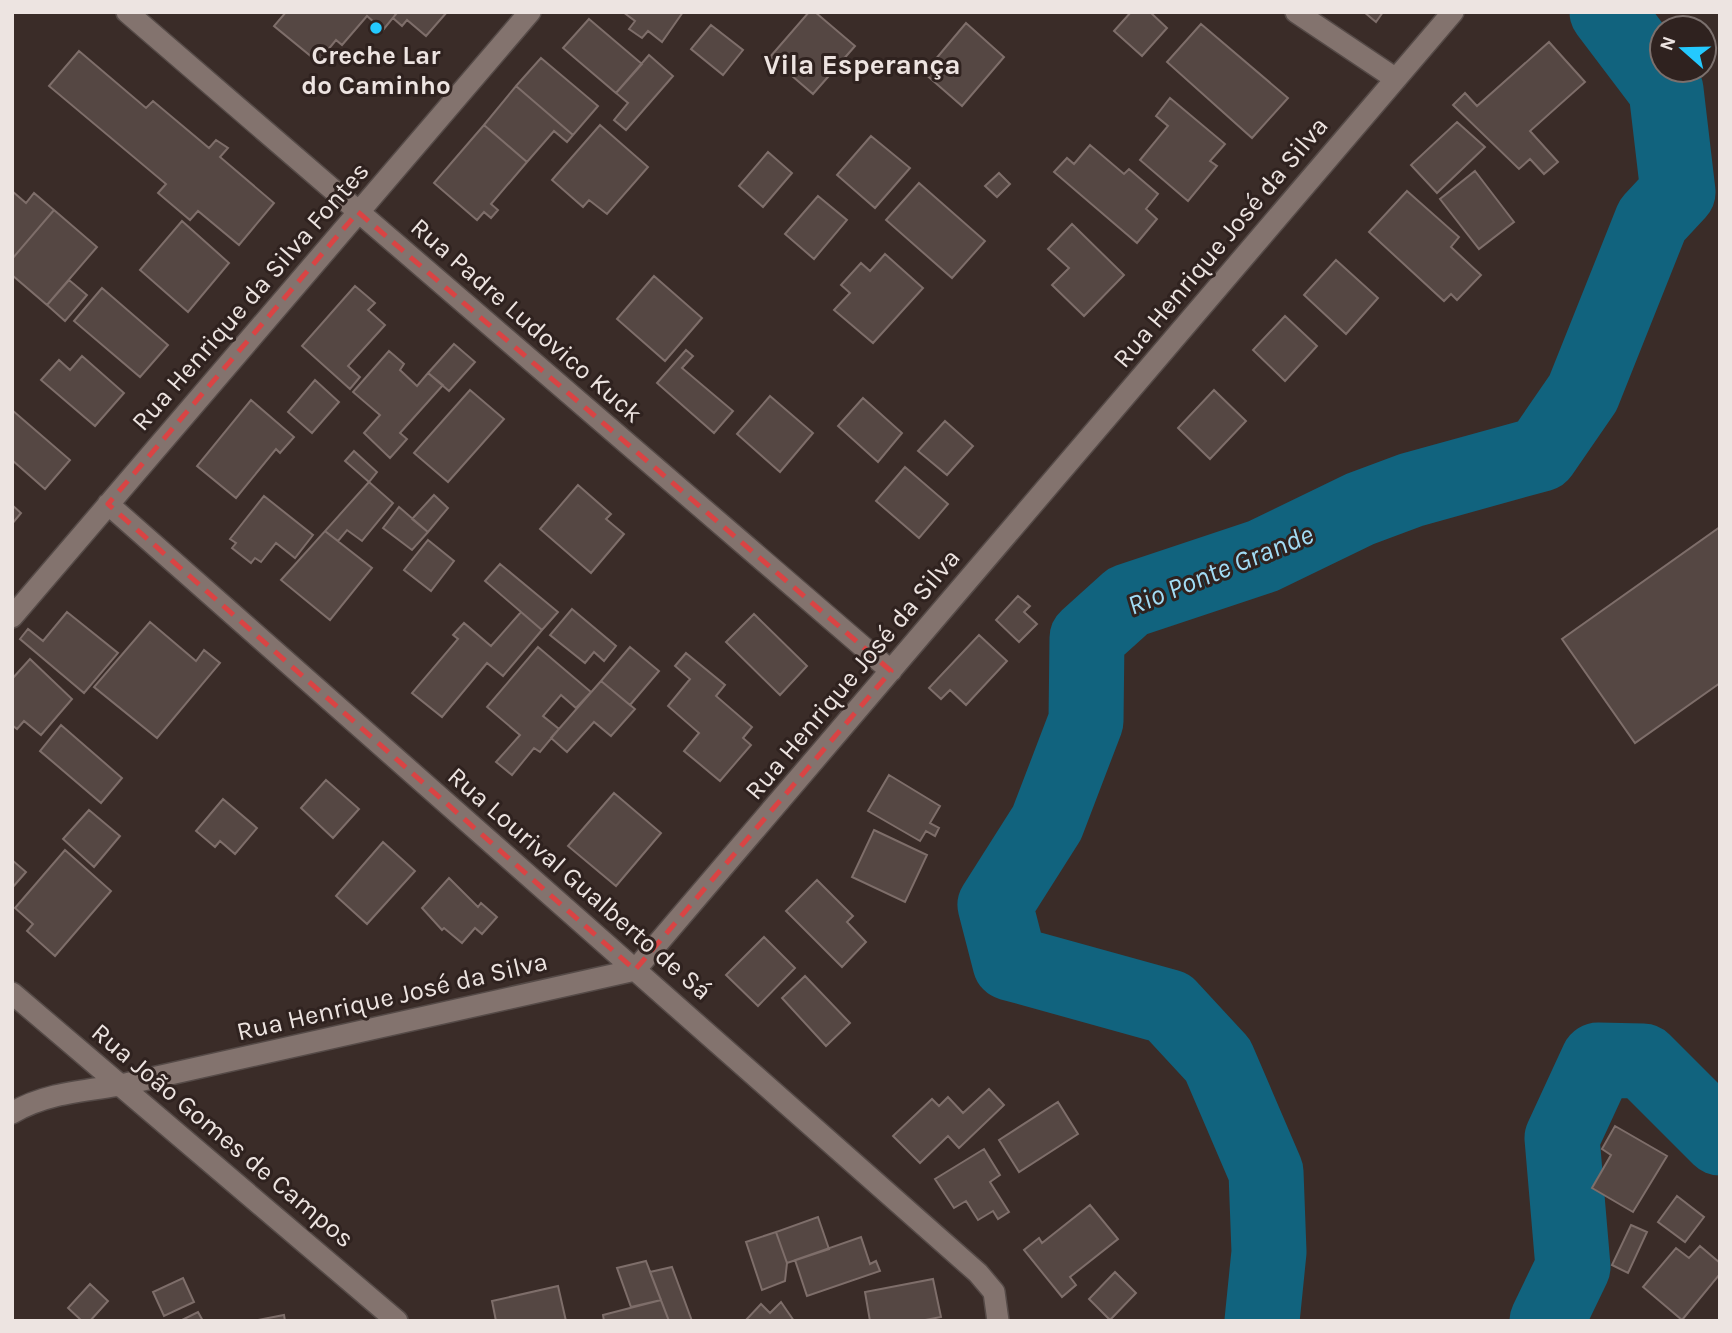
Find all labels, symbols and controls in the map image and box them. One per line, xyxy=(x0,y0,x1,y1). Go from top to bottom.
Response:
north arrow xyxy=(1648,14,1718,84)
marker: Creche Lar do Caminho xyxy=(368,20,384,36)
text: N xyxy=(1655,33,1681,54)
place label: Creche Lar do Caminho xyxy=(301,40,451,101)
district label: Vila Esperança xyxy=(763,48,961,81)
street label: Rua Henrique José da Silva xyxy=(1106,111,1334,374)
street label: Rua Henrique da Silva Fontes xyxy=(125,156,376,437)
street label: Rua Padre Ludovico Kuck xyxy=(404,211,649,429)
water label: Rio Ponte Grande xyxy=(1123,517,1318,622)
street label: Rua Henrique José da Silva xyxy=(738,543,966,806)
street label: Rua Lourival Gualberto de Sá xyxy=(441,760,718,1006)
street label: Rua Henrique José da Silva xyxy=(234,946,551,1047)
street label: Rua João Gomes de Campos xyxy=(85,1017,360,1254)

